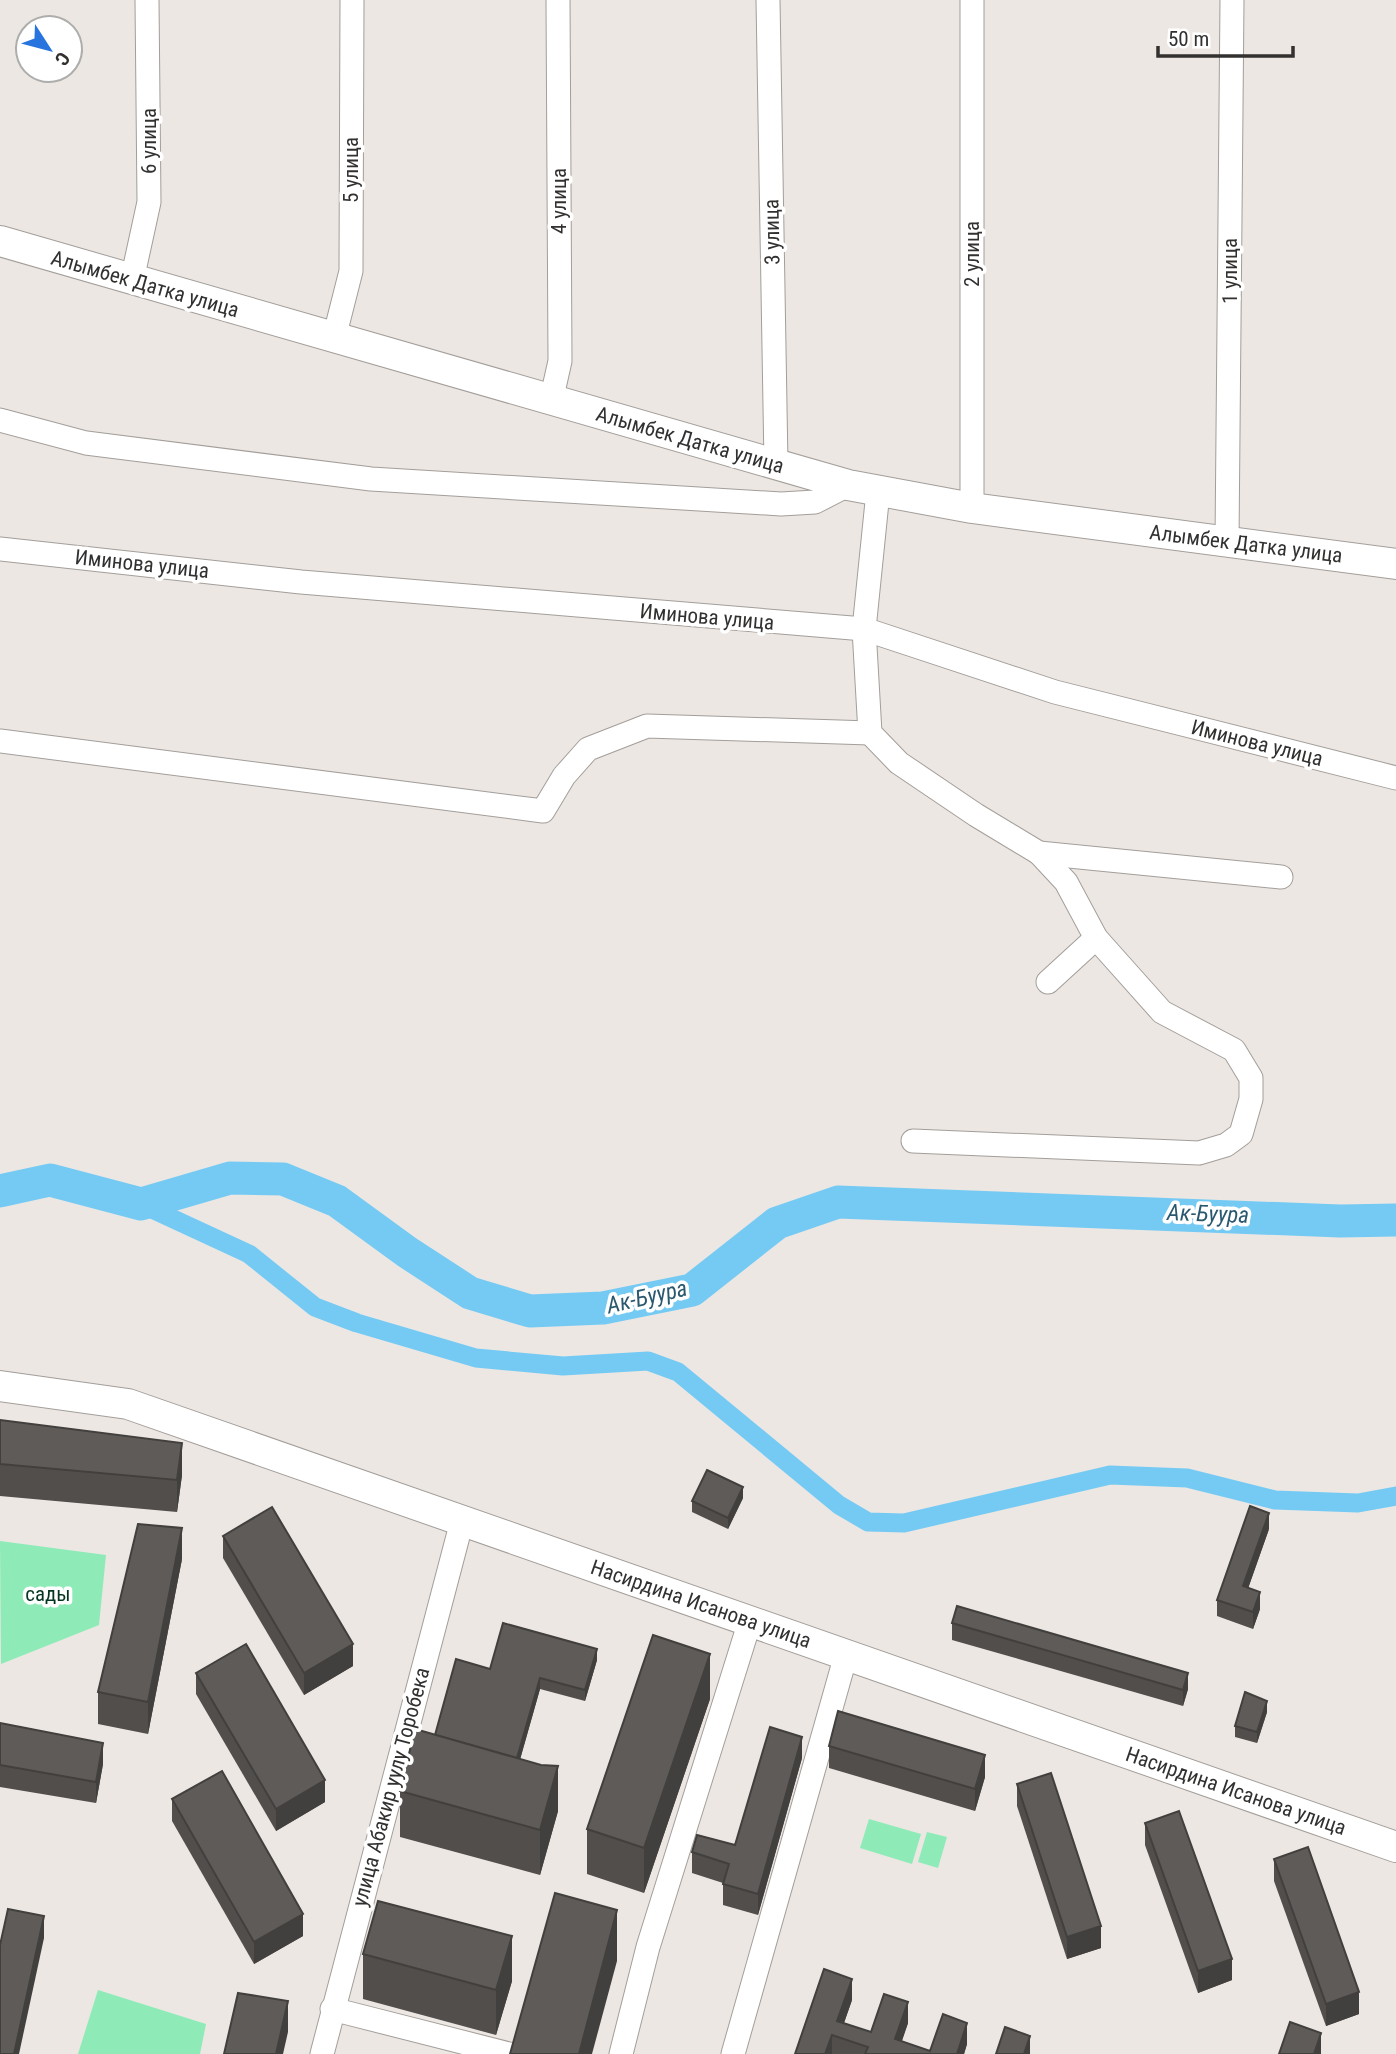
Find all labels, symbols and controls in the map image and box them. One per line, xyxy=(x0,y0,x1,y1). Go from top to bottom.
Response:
north arrow xyxy=(14,14,84,84)
scale bar xyxy=(1158,14,1293,58)
text: 50 m xyxy=(1168,27,1209,51)
text: С xyxy=(50,48,75,70)
street label: 6 улица xyxy=(137,108,161,174)
street label: 5 улица xyxy=(339,137,363,203)
street label: 4 улица xyxy=(547,168,571,234)
street label: 3 улица xyxy=(759,199,785,265)
street label: 2 улица xyxy=(960,221,984,287)
street label: 1 улица xyxy=(1218,238,1242,304)
street label: Алымбек Датка улица xyxy=(48,246,242,322)
street label: Алымбек Датка улица xyxy=(593,402,787,478)
street label: Алымбек Датка улица xyxy=(1148,520,1344,568)
street label: Иминова улица xyxy=(74,545,210,583)
street label: Иминова улица xyxy=(639,599,775,635)
street label: Иминова улица xyxy=(1189,715,1325,771)
water label: Ак-Буура xyxy=(1166,1199,1249,1229)
water label: Ак-Буура xyxy=(603,1275,690,1320)
street label: Насирдина Исанова улица xyxy=(588,1555,814,1653)
park label: сады xyxy=(25,1582,71,1606)
street label: улица Абакир уулу Торобека xyxy=(348,1665,434,1909)
street label: Насирдина Исанова улица xyxy=(1123,1742,1349,1840)

